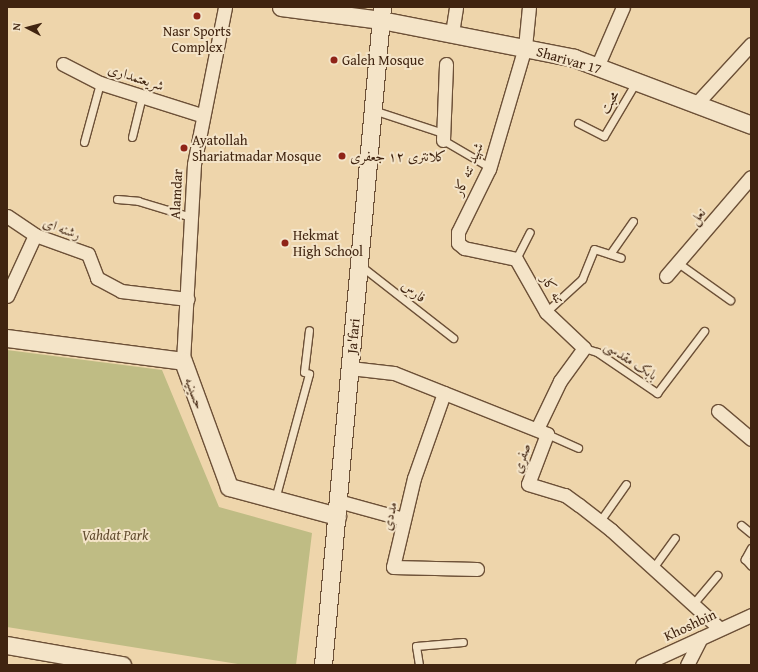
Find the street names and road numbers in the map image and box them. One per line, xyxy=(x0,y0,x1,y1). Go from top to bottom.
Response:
street label: Sharivar 17 xyxy=(535,43,603,77)
street label: شریعتمداری xyxy=(106,60,166,94)
street label: محبت xyxy=(596,87,622,117)
street label: شهید تنه کار xyxy=(449,140,487,198)
street label: Alamdar xyxy=(166,168,186,220)
street label: نعل xyxy=(685,204,709,228)
street label: رشنه ای xyxy=(41,213,83,243)
street label: تنه کار xyxy=(537,271,569,307)
street label: فارس xyxy=(398,276,430,306)
street label: Ja'fari xyxy=(343,318,363,354)
street label: بابک مقدسی xyxy=(601,337,661,383)
street label: حسینیه xyxy=(182,375,208,411)
street label: صفری xyxy=(508,441,534,475)
street label: مددی xyxy=(378,500,400,532)
street label: Khoshbin xyxy=(661,606,719,644)

